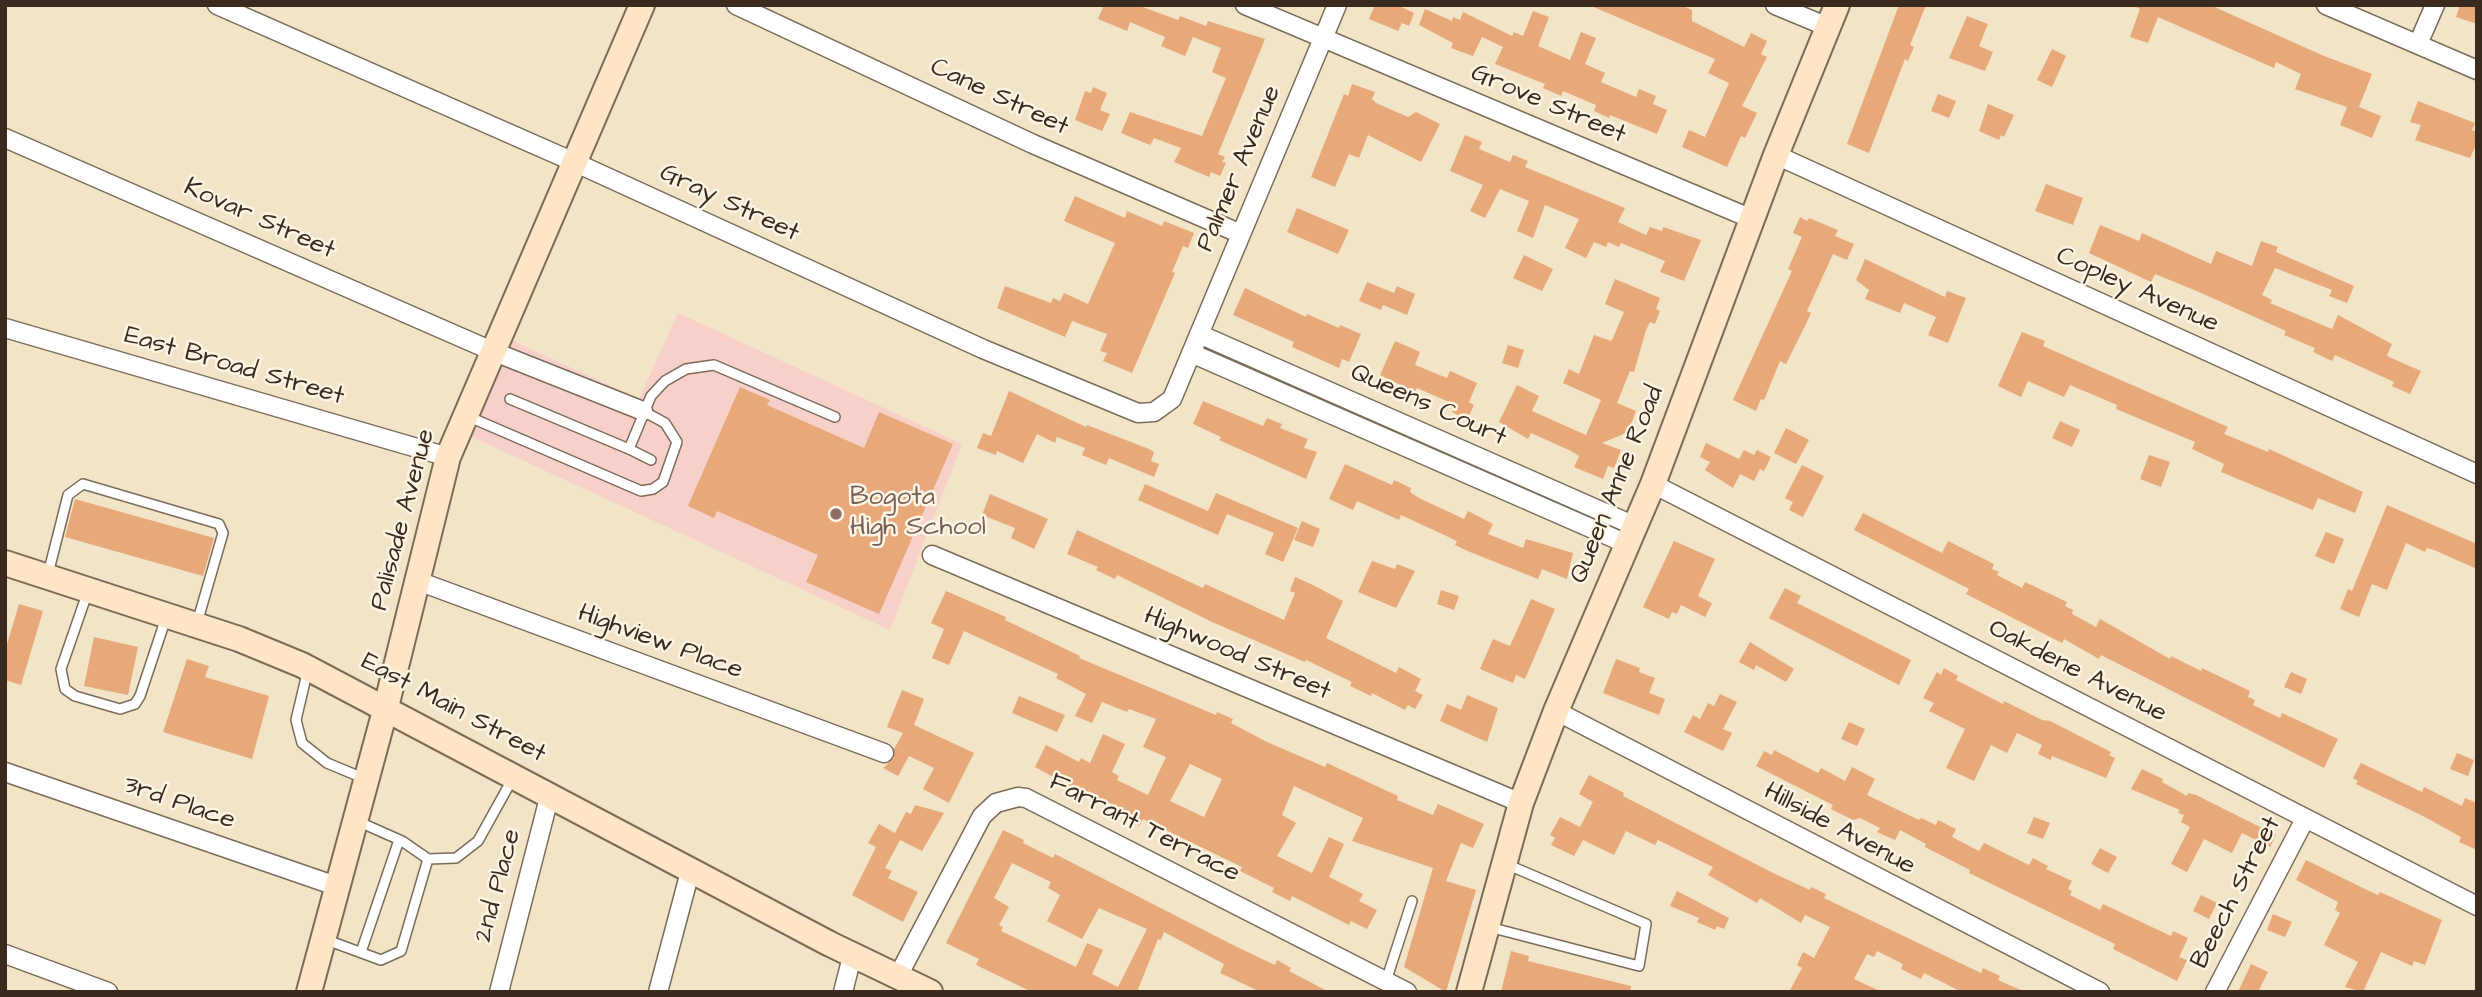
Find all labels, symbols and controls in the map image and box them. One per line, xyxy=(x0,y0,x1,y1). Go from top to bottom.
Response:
street label: Cane Street xyxy=(925,52,1073,144)
street label: Grove Street xyxy=(1466,58,1630,152)
street label: Palmer Avenue xyxy=(1191,81,1289,257)
street label: Gray Street xyxy=(654,158,804,250)
street label: Kovar Street xyxy=(179,173,339,267)
street label: Copley Avenue xyxy=(2051,241,2223,341)
street label: East Broad Street xyxy=(120,321,348,413)
street label: Queens Court xyxy=(1345,358,1511,454)
street label: Queen Anne Road xyxy=(1564,382,1672,588)
street label: Palisade Avenue xyxy=(365,426,443,614)
place label: Bogota High School xyxy=(850,483,986,544)
marker: Bogota High School xyxy=(828,506,844,522)
street label: Highview Place xyxy=(573,599,747,687)
street label: Highwood Street xyxy=(1139,602,1335,708)
street label: Oakdene Avenue xyxy=(1983,614,2171,730)
street label: East Main Street xyxy=(355,647,551,771)
street label: Farrant Terrace xyxy=(1043,767,1245,891)
street label: 3rd Place xyxy=(119,770,239,838)
street label: Hillside Avenue xyxy=(1758,777,1920,883)
street label: Beech Street xyxy=(2185,812,2289,974)
street label: 2nd Place xyxy=(469,826,529,946)

